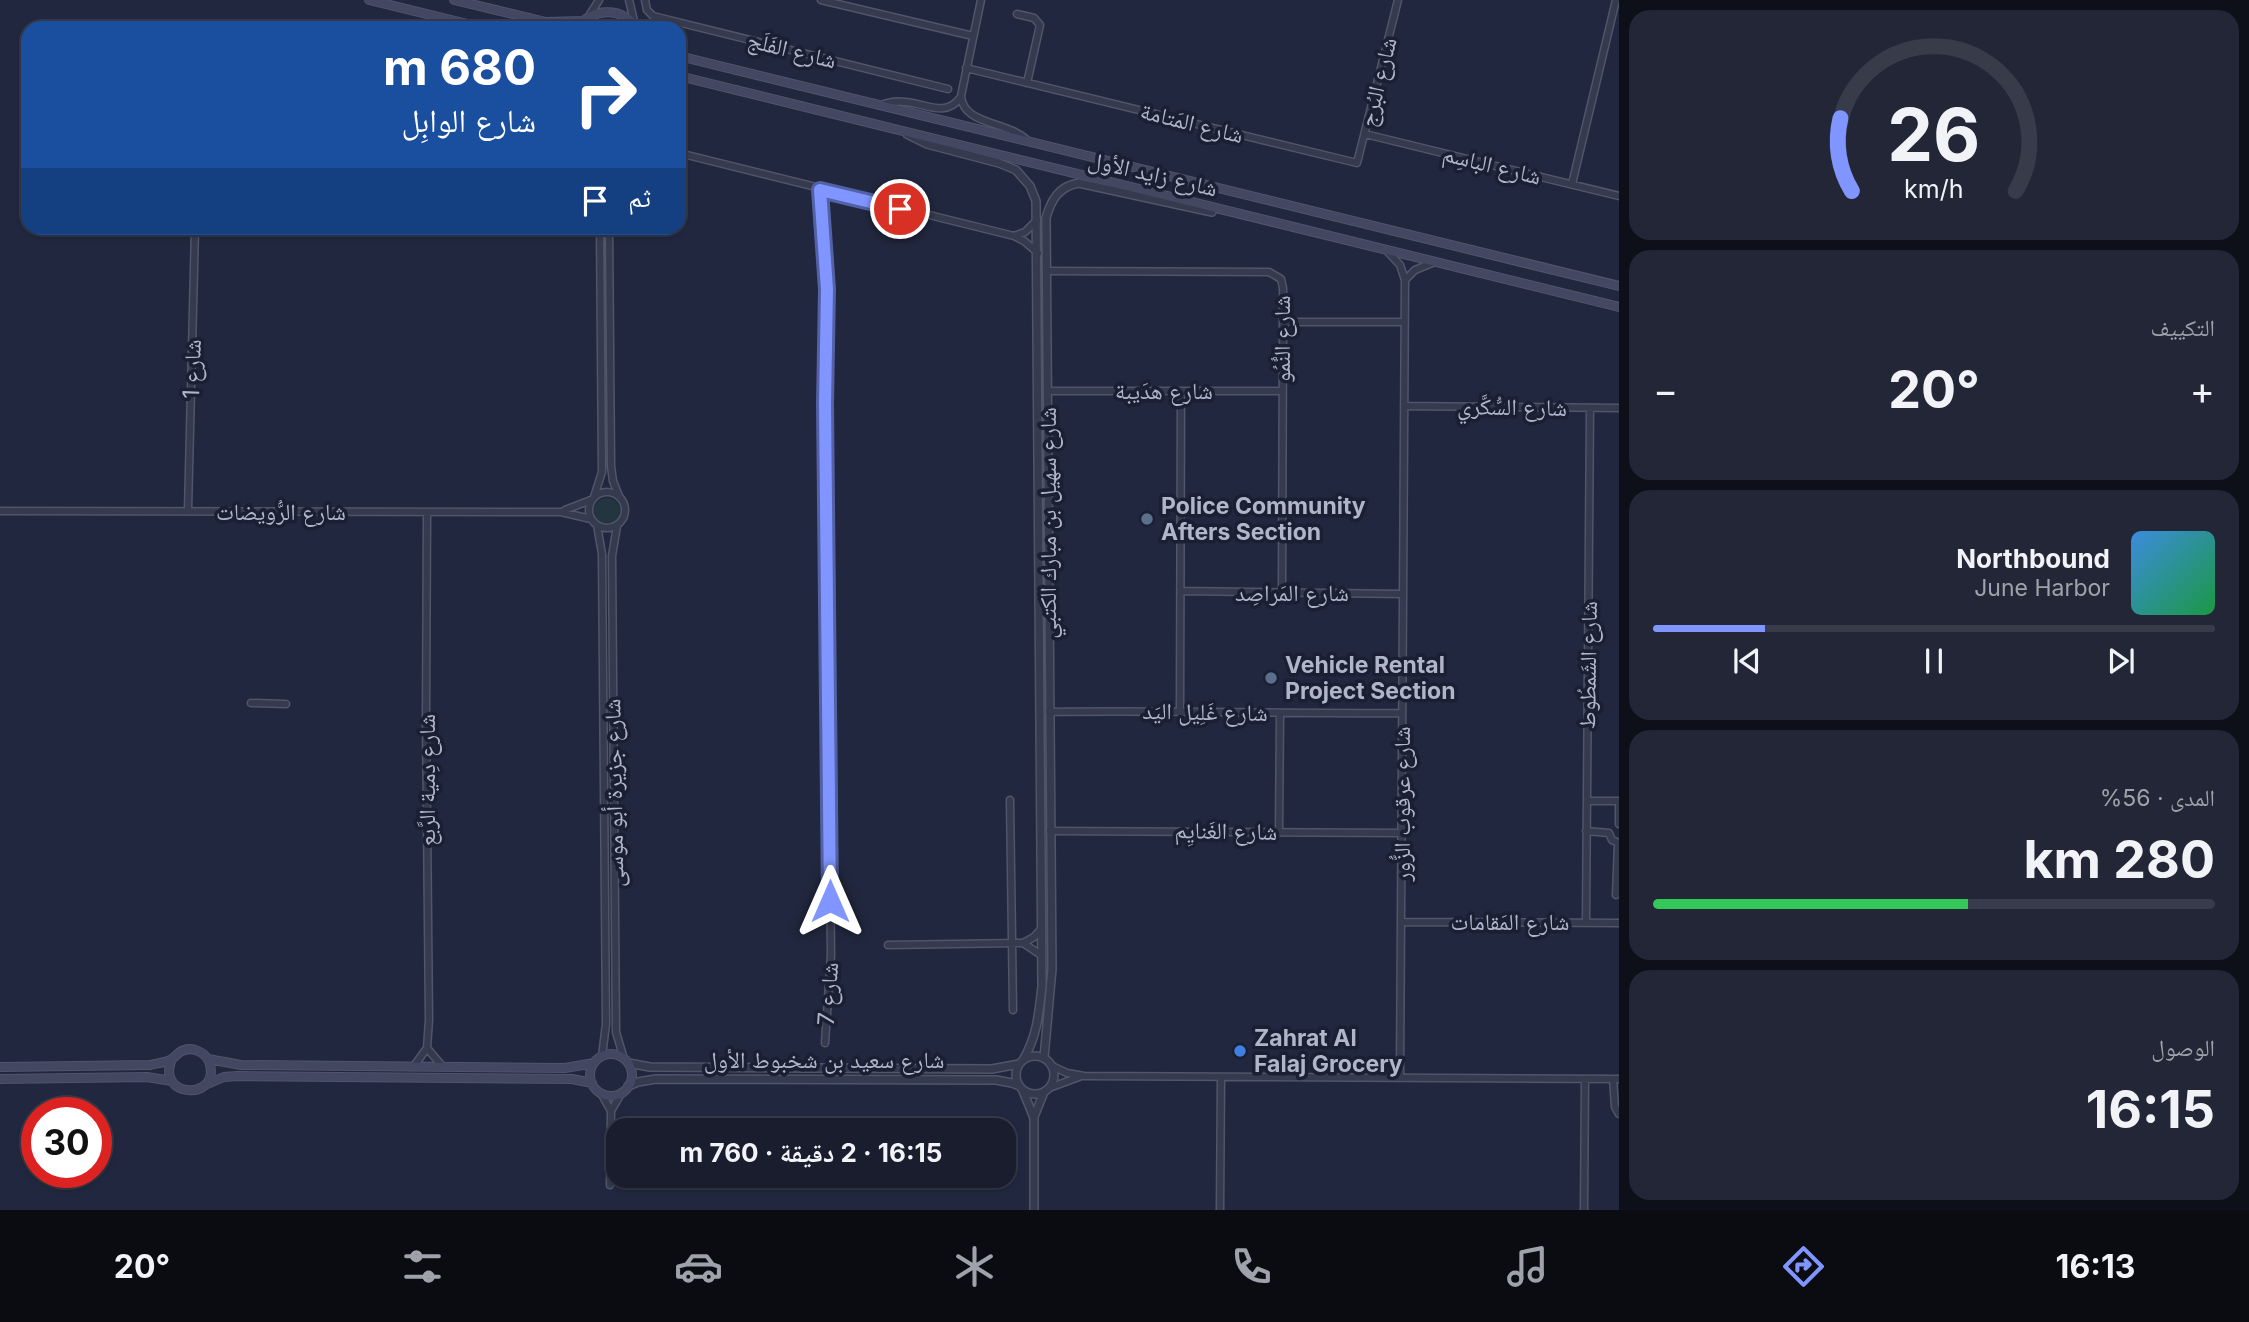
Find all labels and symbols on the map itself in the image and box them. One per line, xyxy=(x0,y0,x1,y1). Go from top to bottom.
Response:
street label: شارع الفَلَج xyxy=(745,25,839,75)
street label: شارع البُرج xyxy=(1353,34,1404,130)
street label: شارع المَتامة xyxy=(1137,97,1246,150)
street label: شارع الباسِم xyxy=(1439,139,1544,193)
street label: شارع زايد الأول xyxy=(1085,146,1220,203)
pin xyxy=(870,179,930,239)
street label: شارع النُّمُو xyxy=(1268,295,1297,383)
street label: شارع 1 xyxy=(177,339,208,399)
street label: شارع هدَيبة xyxy=(1115,377,1213,406)
street label: شارع السُّكَّري xyxy=(1457,392,1567,427)
street label: شارع سهيل بن مبارك الكتبي xyxy=(1034,407,1067,639)
place label: Police Community Afters Section xyxy=(1161,492,1366,546)
street label: شارع الرُّويضات xyxy=(216,498,346,527)
marker: Police Community Afters Section xyxy=(1139,511,1155,527)
street label: شارع المَراصِد xyxy=(1235,579,1349,608)
street label: شارع الشَمطُوط xyxy=(1573,601,1604,729)
place label: Vehicle Rental Project Section xyxy=(1285,651,1456,705)
marker: Vehicle Rental Project Section xyxy=(1263,670,1279,686)
street label: شارع غَلِيل اليَد xyxy=(1142,697,1268,728)
street label: شارع جزيرة أبو موسى xyxy=(598,699,631,887)
street label: شارع دِمية الرَّبع xyxy=(413,714,442,846)
street label: شارع عرقوب الزُّور xyxy=(1388,726,1417,883)
street label: شارع الغَنايِم xyxy=(1174,816,1278,848)
position arrow xyxy=(793,864,867,938)
street label: شارع المَقامات xyxy=(1451,908,1569,937)
street label: شارع 7 xyxy=(812,961,845,1027)
place label: Zahrat Al Falaj Grocery xyxy=(1254,1024,1403,1078)
marker: Zahrat Al Falaj Grocery xyxy=(1232,1043,1248,1059)
street label: شارع سعيد بن شخبوط الأول xyxy=(704,1046,944,1075)
speed limit sign: 30 xyxy=(21,1097,112,1188)

